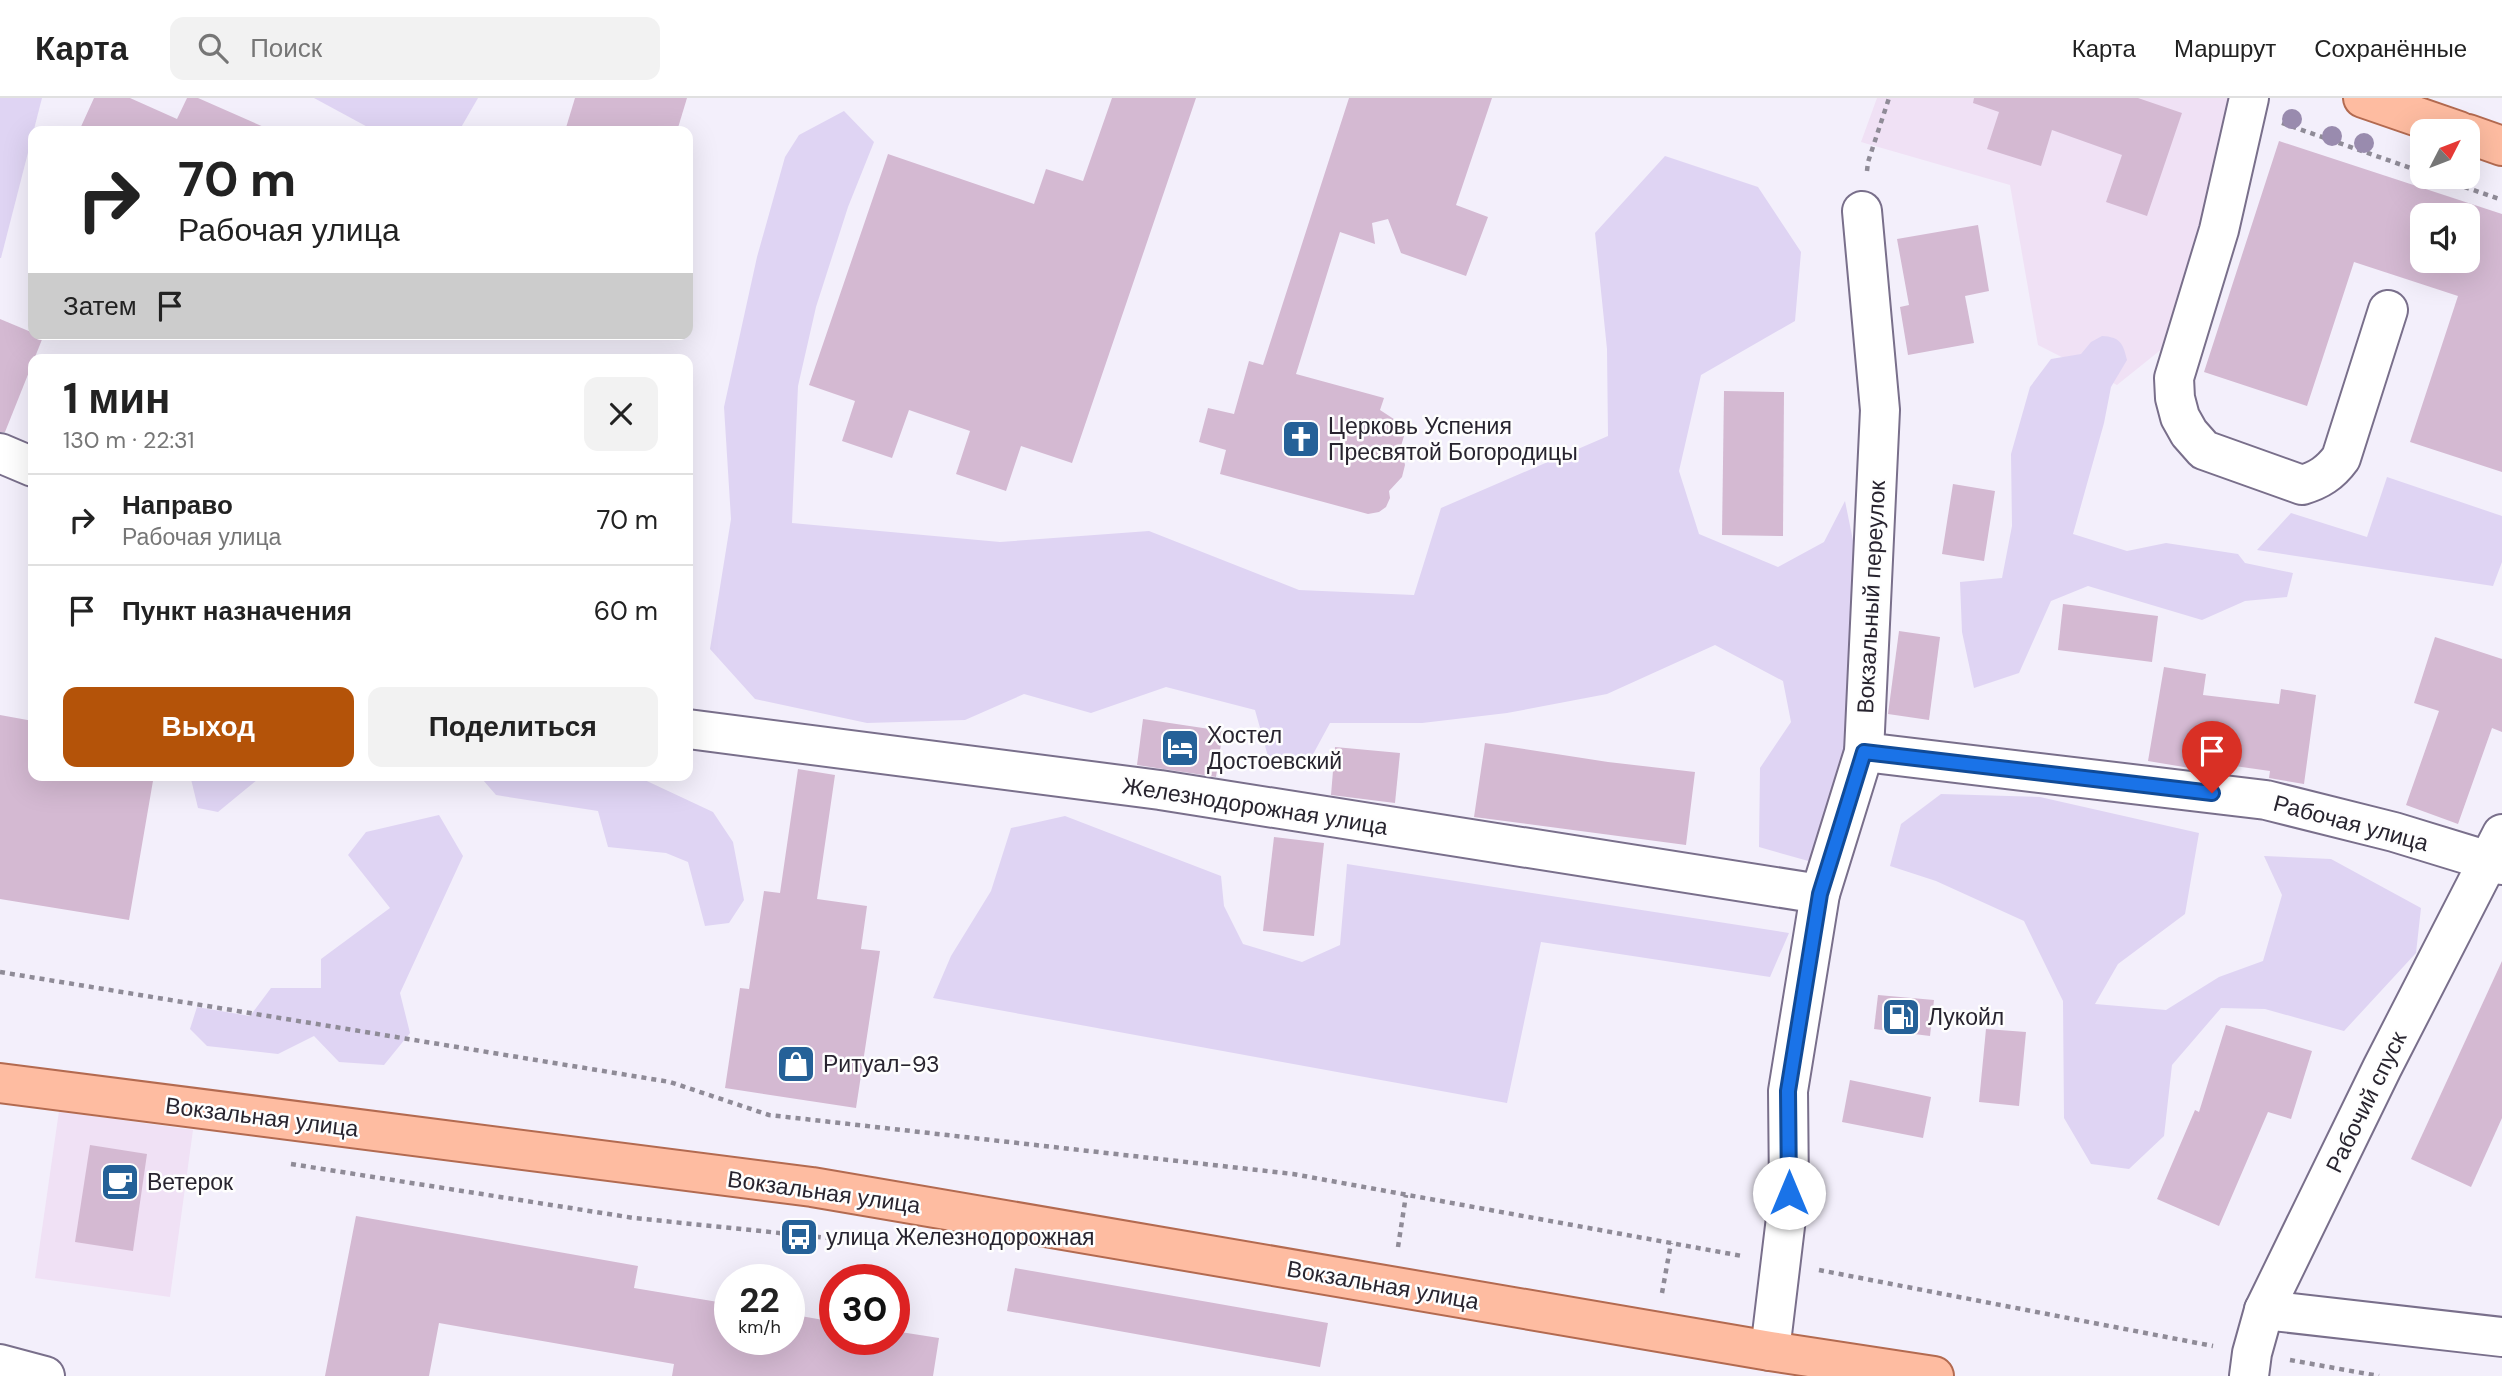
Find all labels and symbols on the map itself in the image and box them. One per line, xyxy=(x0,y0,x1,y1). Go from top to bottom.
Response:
north arrow xyxy=(2410,119,2480,189)
place label: Церковь Успения Пресвятой Богородицы xyxy=(1328,411,1578,467)
church icon: Церковь Успения Пресвятой Богородицы xyxy=(1280,418,1322,460)
street label: Вокзальный переулок xyxy=(1850,479,1892,714)
place label: Хостел Достоевский xyxy=(1207,720,1342,776)
pin xyxy=(2182,721,2242,793)
hotel icon: Хостел Достоевский xyxy=(1159,727,1201,769)
street label: Железнодорожная улица xyxy=(1120,770,1390,842)
street label: Рабочая улица xyxy=(2270,788,2432,858)
fuel station icon: Лукойл xyxy=(1880,996,1922,1038)
place label: Лукойл xyxy=(1928,1002,2004,1032)
street label: Рабочий спуск xyxy=(2319,1026,2414,1178)
shop icon: Ритуал-93 xyxy=(775,1043,817,1085)
place label: Ритуал-93 xyxy=(823,1049,940,1079)
street label: Вокзальная улица xyxy=(164,1090,361,1144)
position arrow xyxy=(1752,1156,1826,1230)
cafe icon: Ветерок xyxy=(99,1161,141,1203)
street label: Вокзальная улица xyxy=(726,1164,923,1220)
place label: Ветерок xyxy=(147,1167,234,1197)
bus stop icon: улица Железнодорожная xyxy=(778,1216,820,1258)
place label: улица Железнодорожная xyxy=(826,1222,1094,1252)
street label: Вокзальная улица xyxy=(1285,1253,1482,1317)
speed limit sign: 30 xyxy=(819,1264,910,1355)

